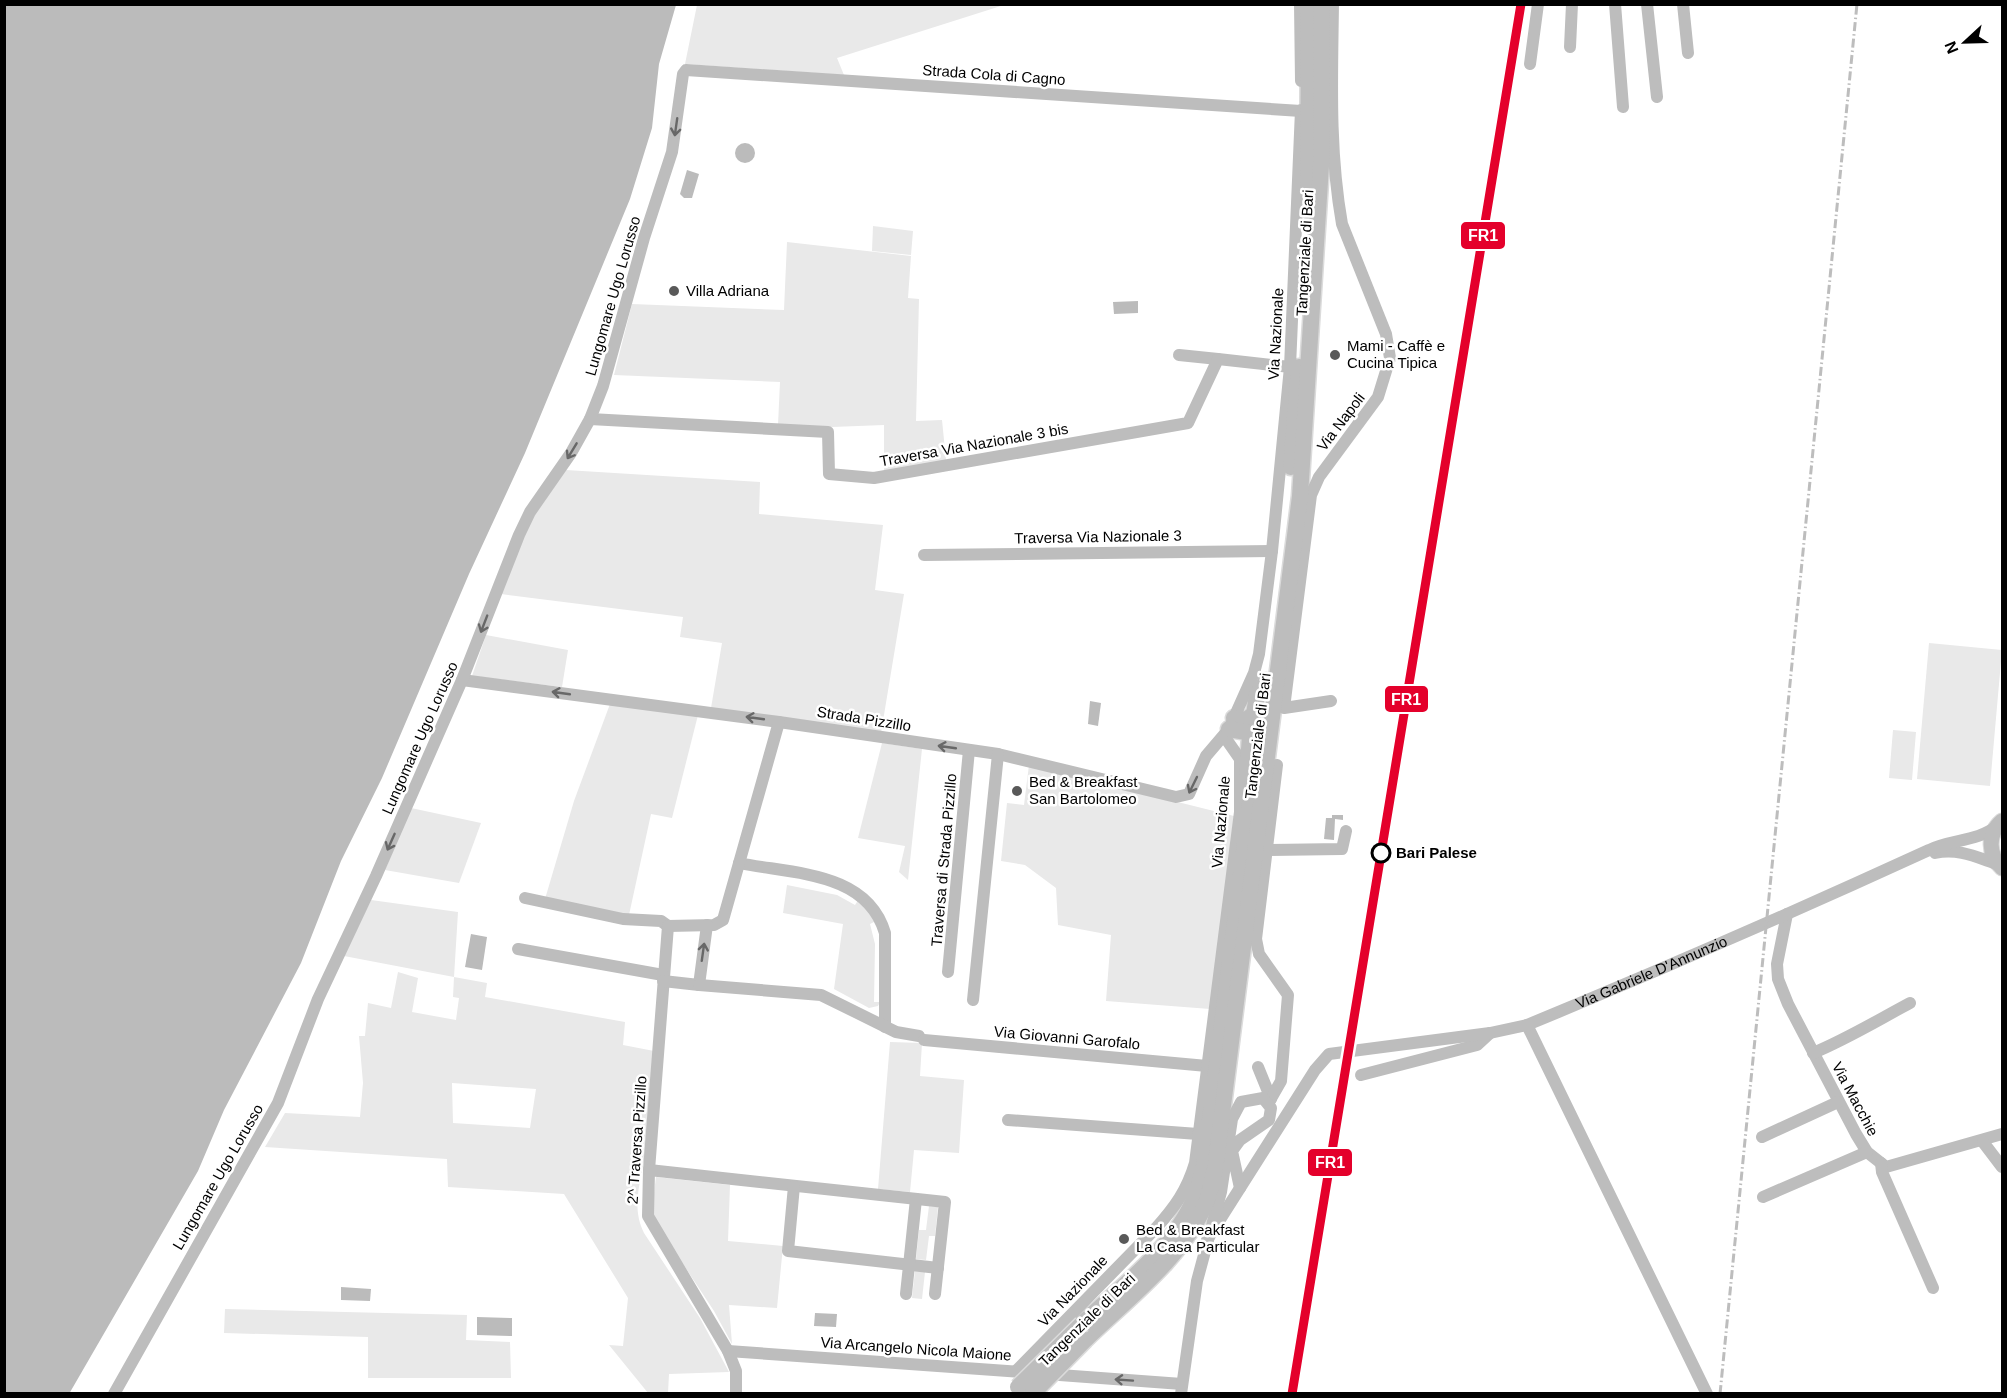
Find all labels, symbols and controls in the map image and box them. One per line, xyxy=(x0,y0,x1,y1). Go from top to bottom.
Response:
north arrow xyxy=(1935,12,1995,72)
text: N xyxy=(1942,39,1962,56)
street label: Strada Cola di Cagno xyxy=(922,61,1066,88)
one-way arrow xyxy=(671,116,682,136)
street label: Tangenziale di Bari xyxy=(1293,189,1316,317)
street label: Lungomare Ugo Lorusso xyxy=(582,214,643,378)
line badge: FR1 xyxy=(1460,221,1506,250)
text: FR1 xyxy=(1468,227,1498,244)
place label: Villa Adriana xyxy=(686,282,770,299)
marker: Villa Adriana xyxy=(667,284,681,298)
street label: Via Nazionale xyxy=(1265,287,1286,381)
place label: Mami - Caffè e Cucina Tipica xyxy=(1347,337,1445,371)
marker: Mami - Caffè e Cucina Tipica xyxy=(1328,348,1342,362)
street label: Via Napoli xyxy=(1313,389,1368,454)
street label: Traversa Via Nazionale 3 bis xyxy=(878,420,1069,469)
one-way arrow xyxy=(565,442,577,459)
street label: Traversa Via Nazionale 3 xyxy=(1014,527,1182,546)
one-way arrow xyxy=(478,614,489,633)
street label: Lungomare Ugo Lorusso xyxy=(378,659,461,817)
street label: Tangenziale di Bari xyxy=(1241,672,1274,800)
line badge: FR1 xyxy=(1384,685,1429,713)
one-way arrow xyxy=(552,687,572,698)
text: FR1 xyxy=(1391,691,1421,708)
street label: Strada Pizzillo xyxy=(816,703,912,734)
one-way arrow xyxy=(745,713,765,724)
one-way arrow xyxy=(938,742,958,753)
street label: Traversa di Strada Pizzillo xyxy=(927,773,960,947)
place label: Bed & Breakfast San Bartolomeo xyxy=(1029,773,1138,807)
one-way arrow xyxy=(1187,775,1199,793)
street label: Via Nazionale xyxy=(1208,775,1233,869)
marker: Bed & Breakfast San Bartolomeo xyxy=(1010,784,1024,798)
one-way arrow xyxy=(385,832,396,850)
marker: Bari Palese xyxy=(1371,843,1391,863)
place label: Bari Palese xyxy=(1396,844,1477,861)
street label: Via Gabriele D'Annunzio xyxy=(1573,932,1730,1012)
one-way arrow xyxy=(698,943,709,962)
street label: Via Giovanni Garofalo xyxy=(993,1023,1141,1052)
street label: Via Macchie xyxy=(1829,1059,1882,1139)
street label: 2^ Traversa Pizzillo xyxy=(624,1075,649,1205)
street label: Lungomare Ugo Lorusso xyxy=(169,1101,266,1252)
line badge: FR1 xyxy=(1307,1148,1353,1177)
text: FR1 xyxy=(1315,1154,1345,1171)
place label: Bed & Breakfast La Casa Particular xyxy=(1136,1221,1259,1255)
marker: Bed & Breakfast La Casa Particular xyxy=(1117,1232,1131,1246)
street label: Via Nazionale xyxy=(1034,1252,1111,1330)
street label: Tangenziale di Bari xyxy=(1035,1270,1138,1370)
street label: Via Arcangelo Nicola Maione xyxy=(820,1333,1012,1364)
one-way arrow xyxy=(1114,1374,1134,1385)

